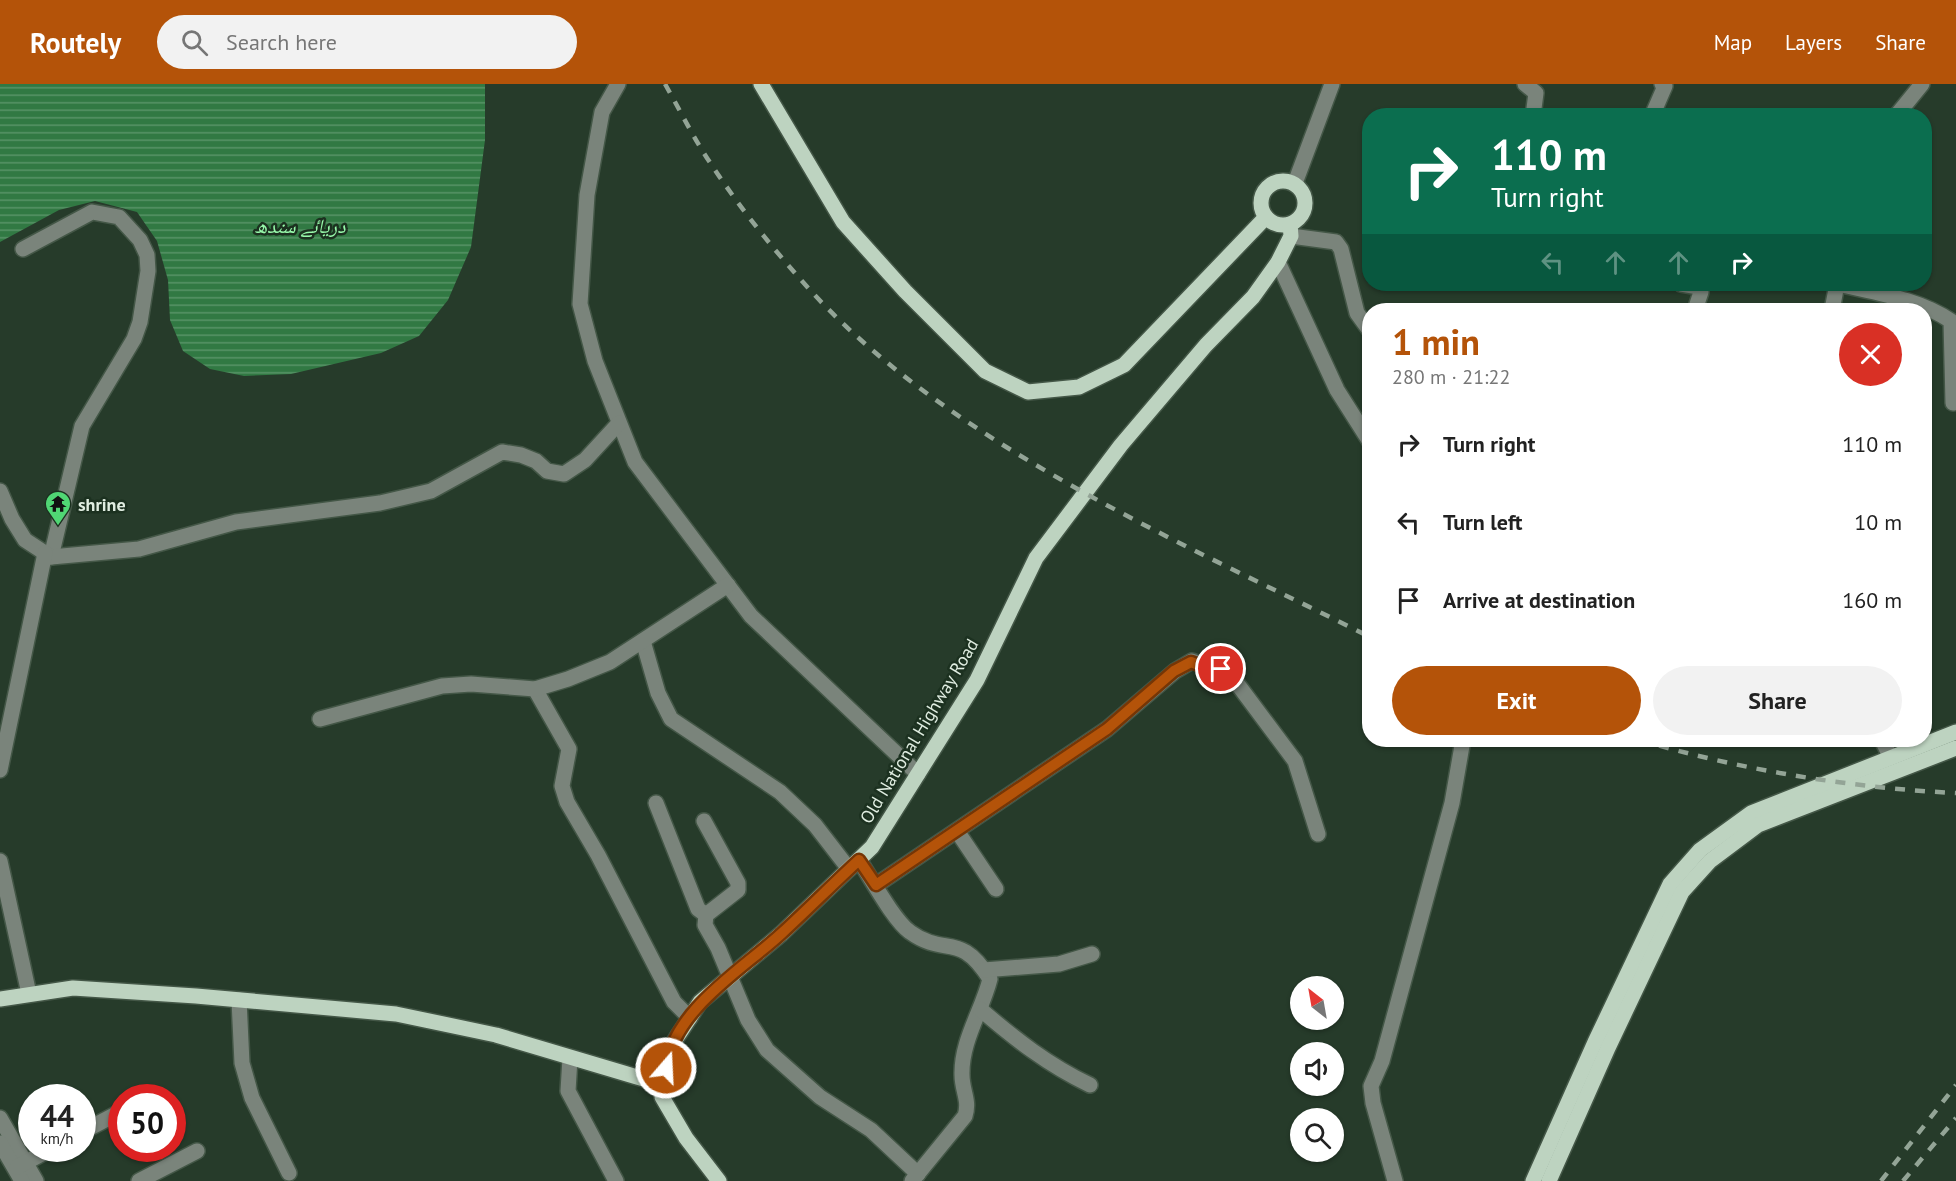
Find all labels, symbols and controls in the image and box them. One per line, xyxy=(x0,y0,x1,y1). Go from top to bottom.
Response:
search box xyxy=(157,15,577,69)
text: Routely xyxy=(30,24,121,61)
icon: search xyxy=(178,26,211,59)
text: Search here xyxy=(226,28,337,56)
text: Map xyxy=(1714,29,1752,56)
text: Layers xyxy=(1785,29,1842,56)
text: Share xyxy=(1875,29,1926,56)
text: 110 m xyxy=(1491,127,1607,182)
icon: right xyxy=(1392,132,1470,210)
text: Turn right xyxy=(1491,180,1604,214)
water label: دریائے سندھ xyxy=(254,213,346,239)
icon: left xyxy=(1536,246,1569,279)
icon: ahead xyxy=(1599,246,1632,279)
icon: ahead xyxy=(1662,246,1695,279)
icon: right xyxy=(1725,246,1758,279)
text: 1 min xyxy=(1392,318,1480,365)
button: close xyxy=(1839,323,1902,386)
text: 280 m · 21:22 xyxy=(1392,364,1510,390)
icon: right xyxy=(1392,428,1425,461)
text: Turn right xyxy=(1443,430,1535,458)
text: 110 m xyxy=(1842,430,1902,458)
temple icon: shrine xyxy=(43,489,73,527)
place label: shrine xyxy=(78,493,126,516)
icon: left xyxy=(1392,506,1425,539)
text: Turn left xyxy=(1443,508,1523,536)
text: 10 m xyxy=(1854,508,1902,536)
icon: arrive xyxy=(1392,584,1425,617)
text: Arrive at destination xyxy=(1443,586,1635,614)
text: 160 m xyxy=(1842,586,1902,614)
street label: Old National Highway Road xyxy=(855,634,983,828)
pin xyxy=(1195,643,1246,694)
icon: arrive xyxy=(1204,652,1237,685)
button: Exit xyxy=(1392,666,1641,735)
button: Share xyxy=(1653,666,1902,735)
north arrow xyxy=(1290,976,1344,1030)
map controls xyxy=(1290,976,1344,1162)
position arrow xyxy=(634,1036,698,1100)
button: sound xyxy=(1290,1042,1344,1096)
speed limit sign: 50 xyxy=(108,1084,186,1162)
text: 44 xyxy=(40,1096,74,1135)
button: search xyxy=(1290,1108,1344,1162)
text: km/h xyxy=(41,1129,73,1148)

